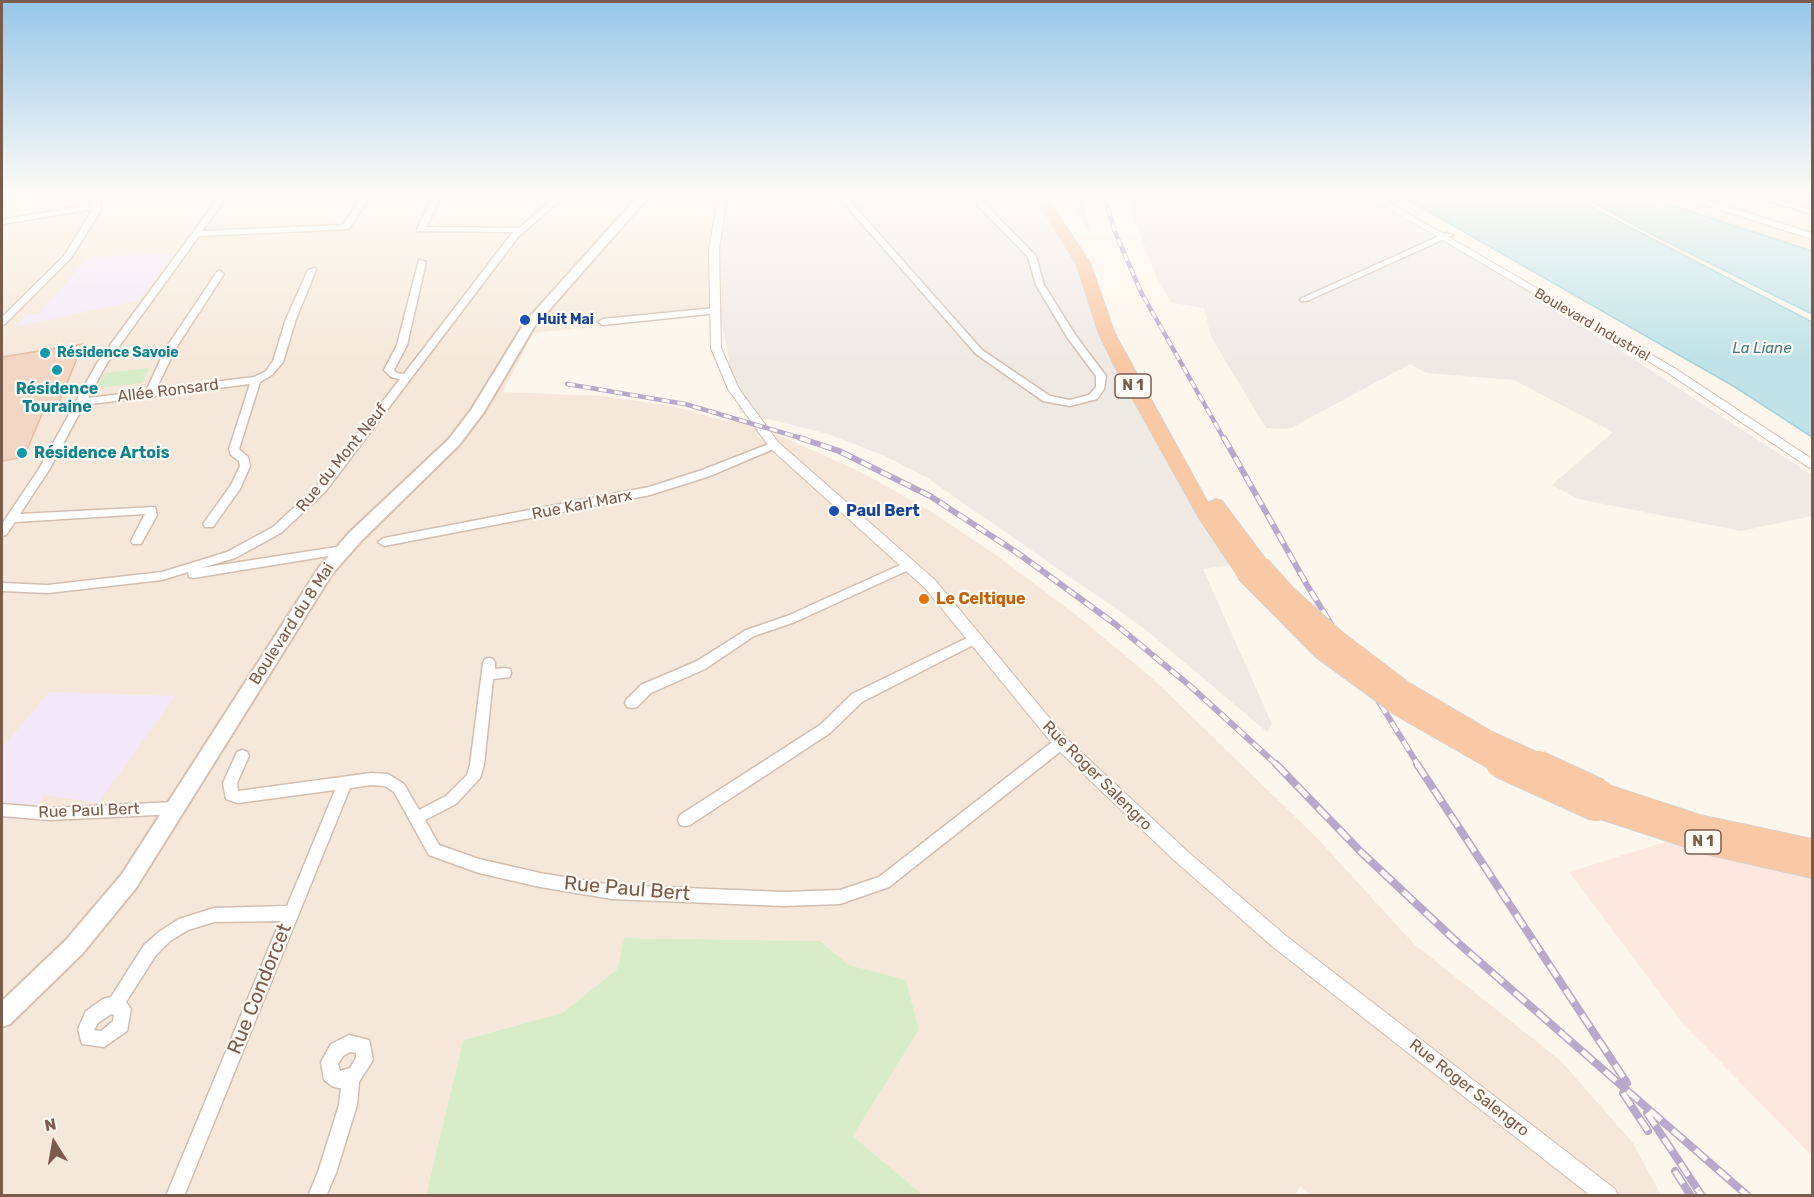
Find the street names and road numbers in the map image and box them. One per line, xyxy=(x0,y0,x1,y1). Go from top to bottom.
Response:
street label: Boulevard Industriel xyxy=(1531,285,1653,365)
road number: N 1 xyxy=(1115,374,1151,398)
street label: Allée Ronsard xyxy=(116,375,220,407)
street label: Rue du Mont Neuf xyxy=(293,400,391,516)
street label: Rue Karl Marx xyxy=(530,486,634,524)
street label: Boulevard du 8 Mai xyxy=(245,559,339,689)
street label: Rue Roger Salengro xyxy=(1038,717,1156,835)
street label: Rue Paul Bert xyxy=(38,800,140,822)
road number: N 1 xyxy=(1685,830,1721,854)
street label: Rue Paul Bert xyxy=(563,872,691,906)
street label: Rue Condorcet xyxy=(223,920,297,1058)
street label: Rue Roger Salengro xyxy=(1405,1035,1533,1141)

